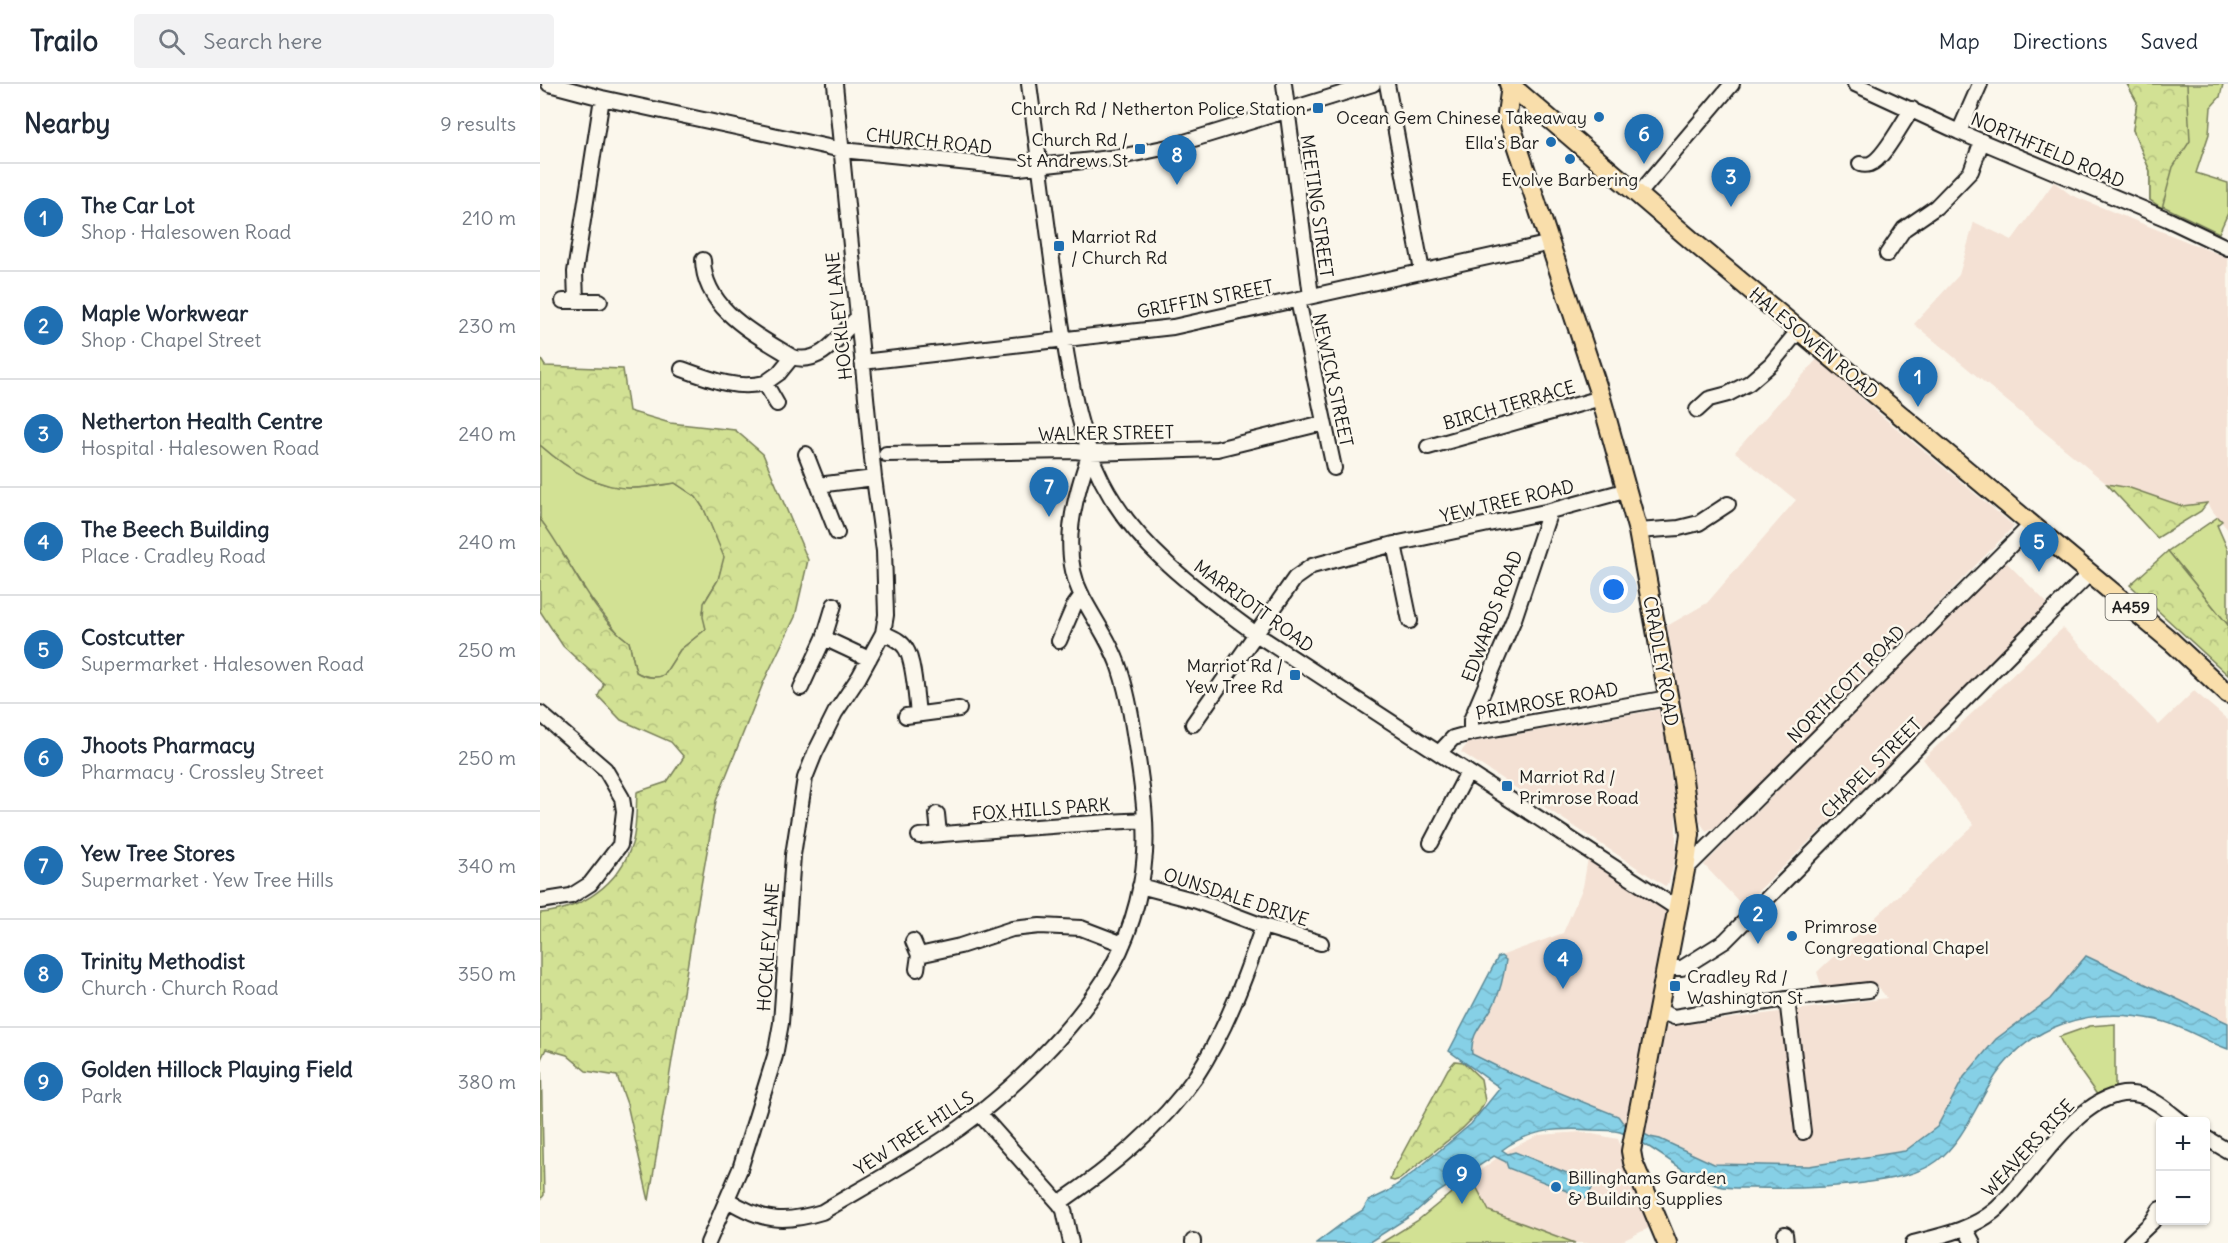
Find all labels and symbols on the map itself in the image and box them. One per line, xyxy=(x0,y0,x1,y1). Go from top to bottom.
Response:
place label: Church Rd / Netherton Police Station xyxy=(1011,97,1306,120)
marker: Church Rd / Netherton Police Station xyxy=(1311,101,1325,115)
place label: Ocean Gem Chinese Takeaway xyxy=(1336,106,1587,129)
street label: NORTHFIELD ROAD xyxy=(1968,107,2128,193)
marker: Ocean Gem Chinese Takeaway xyxy=(1592,110,1606,124)
pin: 6 xyxy=(1624,115,1664,164)
street label: CHURCH ROAD xyxy=(865,123,993,159)
place label: Church Rd / St Andrews St xyxy=(1016,128,1128,172)
place label: Ella's Bar xyxy=(1465,131,1540,154)
street label: MEETING STREET xyxy=(1296,133,1338,279)
pin: 8 xyxy=(1158,135,1196,185)
marker: Ella's Bar xyxy=(1544,135,1558,149)
marker: Church Rd / St Andrews St xyxy=(1133,142,1147,156)
marker: Evolve Barbering xyxy=(1563,152,1577,166)
pin: 3 xyxy=(1712,158,1750,207)
place label: Evolve Barbering xyxy=(1502,168,1638,191)
place label: Marriot Rd / Church Rd xyxy=(1071,225,1168,269)
marker: Marriot Rd / Church Rd xyxy=(1052,239,1066,253)
street label: HOCKLEY LANE xyxy=(821,251,857,381)
street label: GRIFFIN STREET xyxy=(1135,274,1275,324)
street label: HALESOWEN ROAD xyxy=(1745,282,1883,404)
street label: NEWICK STREET xyxy=(1308,311,1358,449)
pin: 1 xyxy=(1898,358,1938,407)
street label: BIRCH TERRACE xyxy=(1440,375,1578,435)
street label: WALKER STREET xyxy=(1038,420,1174,446)
pin: 7 xyxy=(1030,468,1068,517)
street label: YEW TREE ROAD xyxy=(1438,474,1576,528)
pin: 5 xyxy=(2020,522,2058,572)
street label: EDWARDS ROAD xyxy=(1456,547,1528,685)
street label: MARRIOTT ROAD xyxy=(1190,555,1318,657)
your location xyxy=(1599,575,1628,604)
street label: CRADLEY ROAD xyxy=(1638,594,1684,728)
road number: A459 xyxy=(2106,594,2156,620)
street label: NORTHCOTT ROAD xyxy=(1782,620,1910,748)
place label: Marriot Rd / Yew Tree Rd xyxy=(1186,654,1283,698)
marker: Marriot Rd / Yew Tree Rd xyxy=(1288,668,1302,682)
street label: PRIMROSE ROAD xyxy=(1474,677,1620,725)
street label: CHAPEL STREET xyxy=(1816,713,1926,823)
place label: Marriot Rd / Primrose Road xyxy=(1519,765,1639,809)
marker: Marriot Rd / Primrose Road xyxy=(1500,779,1514,793)
street label: FOX HILLS PARK xyxy=(971,793,1111,825)
street label: OUNSDALE DRIVE xyxy=(1160,863,1312,931)
street label: HOCKLEY LANE xyxy=(752,882,784,1012)
pin: 2 xyxy=(1738,894,1778,944)
place label: Primrose Congregational Chapel xyxy=(1804,915,1989,959)
marker: Primrose Congregational Chapel xyxy=(1785,929,1799,943)
pin: 4 xyxy=(1544,940,1582,989)
place label: Cradley Rd / Washington St xyxy=(1687,965,1803,1009)
marker: Cradley Rd / Washington St xyxy=(1668,979,1682,993)
street label: YEW TREE HILLS xyxy=(850,1086,978,1180)
street label: WEAVERS RISE xyxy=(1977,1094,2079,1202)
pin: 9 xyxy=(1442,1154,1482,1204)
place label: Billinghams Garden & Building Supplies xyxy=(1568,1166,1726,1210)
marker: Billinghams Garden & Building Supplies xyxy=(1549,1180,1563,1194)

